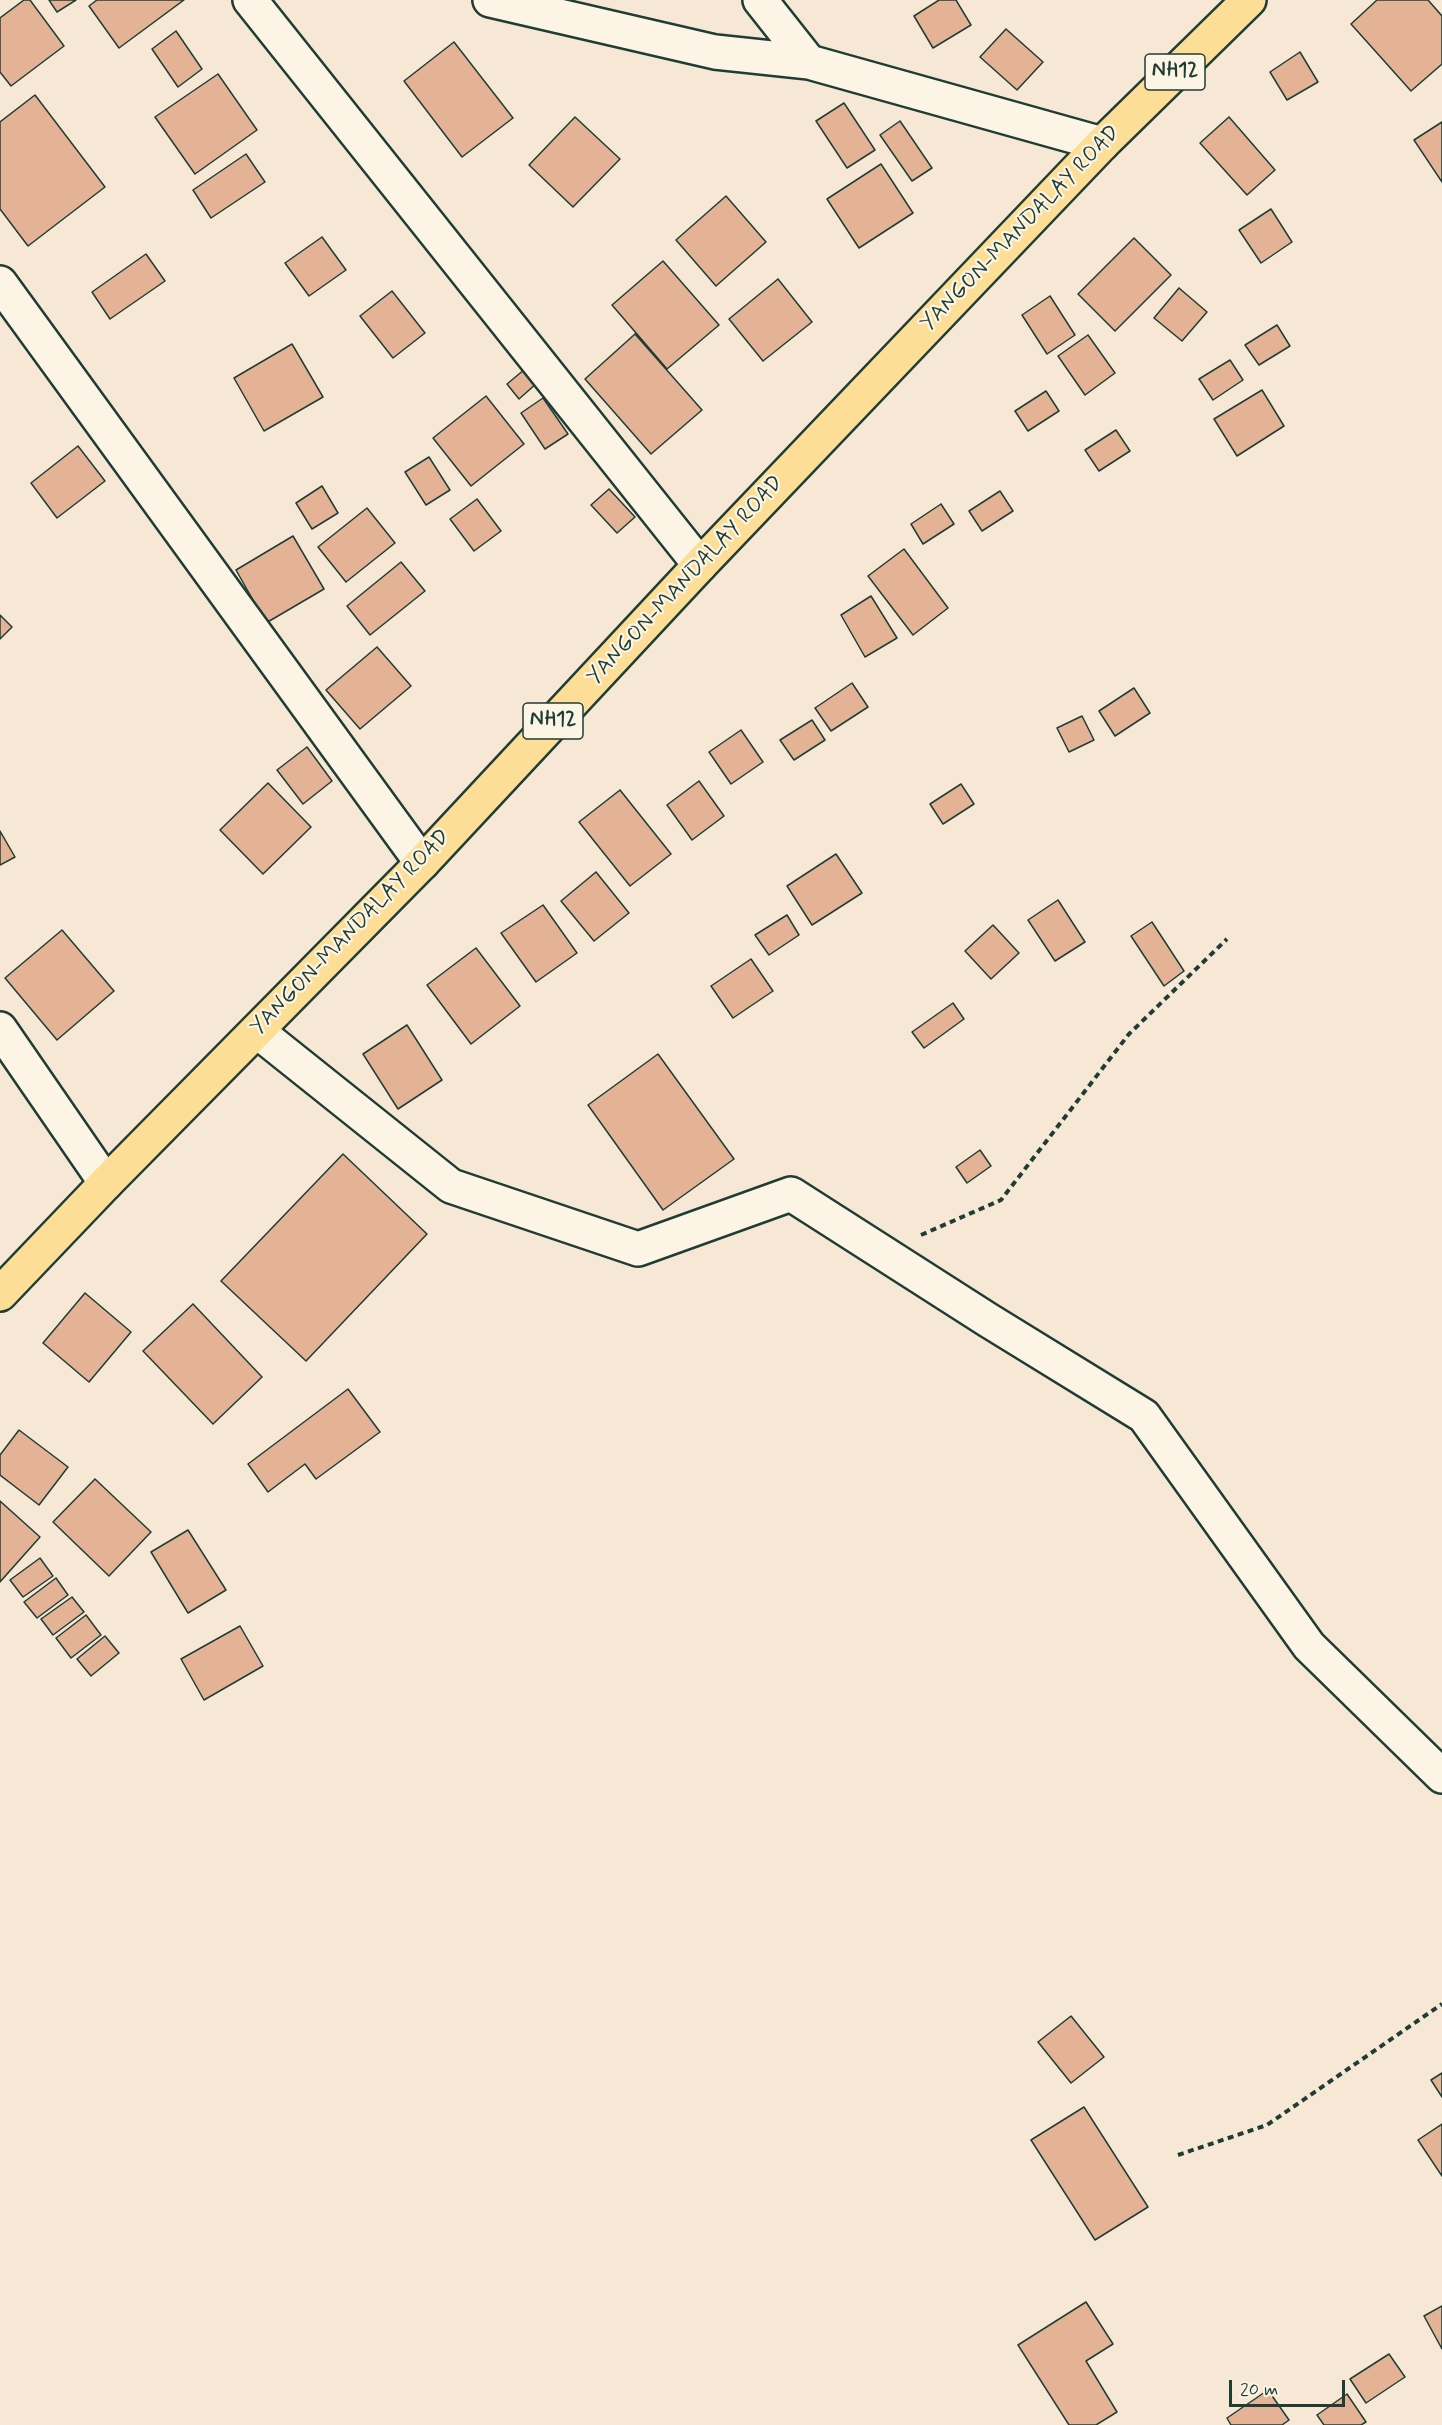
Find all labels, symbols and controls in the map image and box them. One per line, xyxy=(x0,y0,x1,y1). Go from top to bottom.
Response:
road number: NH12 xyxy=(1145,54,1205,90)
street label: YANGON-MANDALAY ROAD xyxy=(916,121,1126,337)
street label: YANGON-MANDALAY ROAD xyxy=(582,471,790,691)
road number: NH12 xyxy=(523,703,583,739)
street label: YANGON-MANDALAY ROAD xyxy=(246,825,456,1041)
scale bar xyxy=(1232,2368,1348,2406)
text: 20 m xyxy=(1240,2378,1278,2402)

